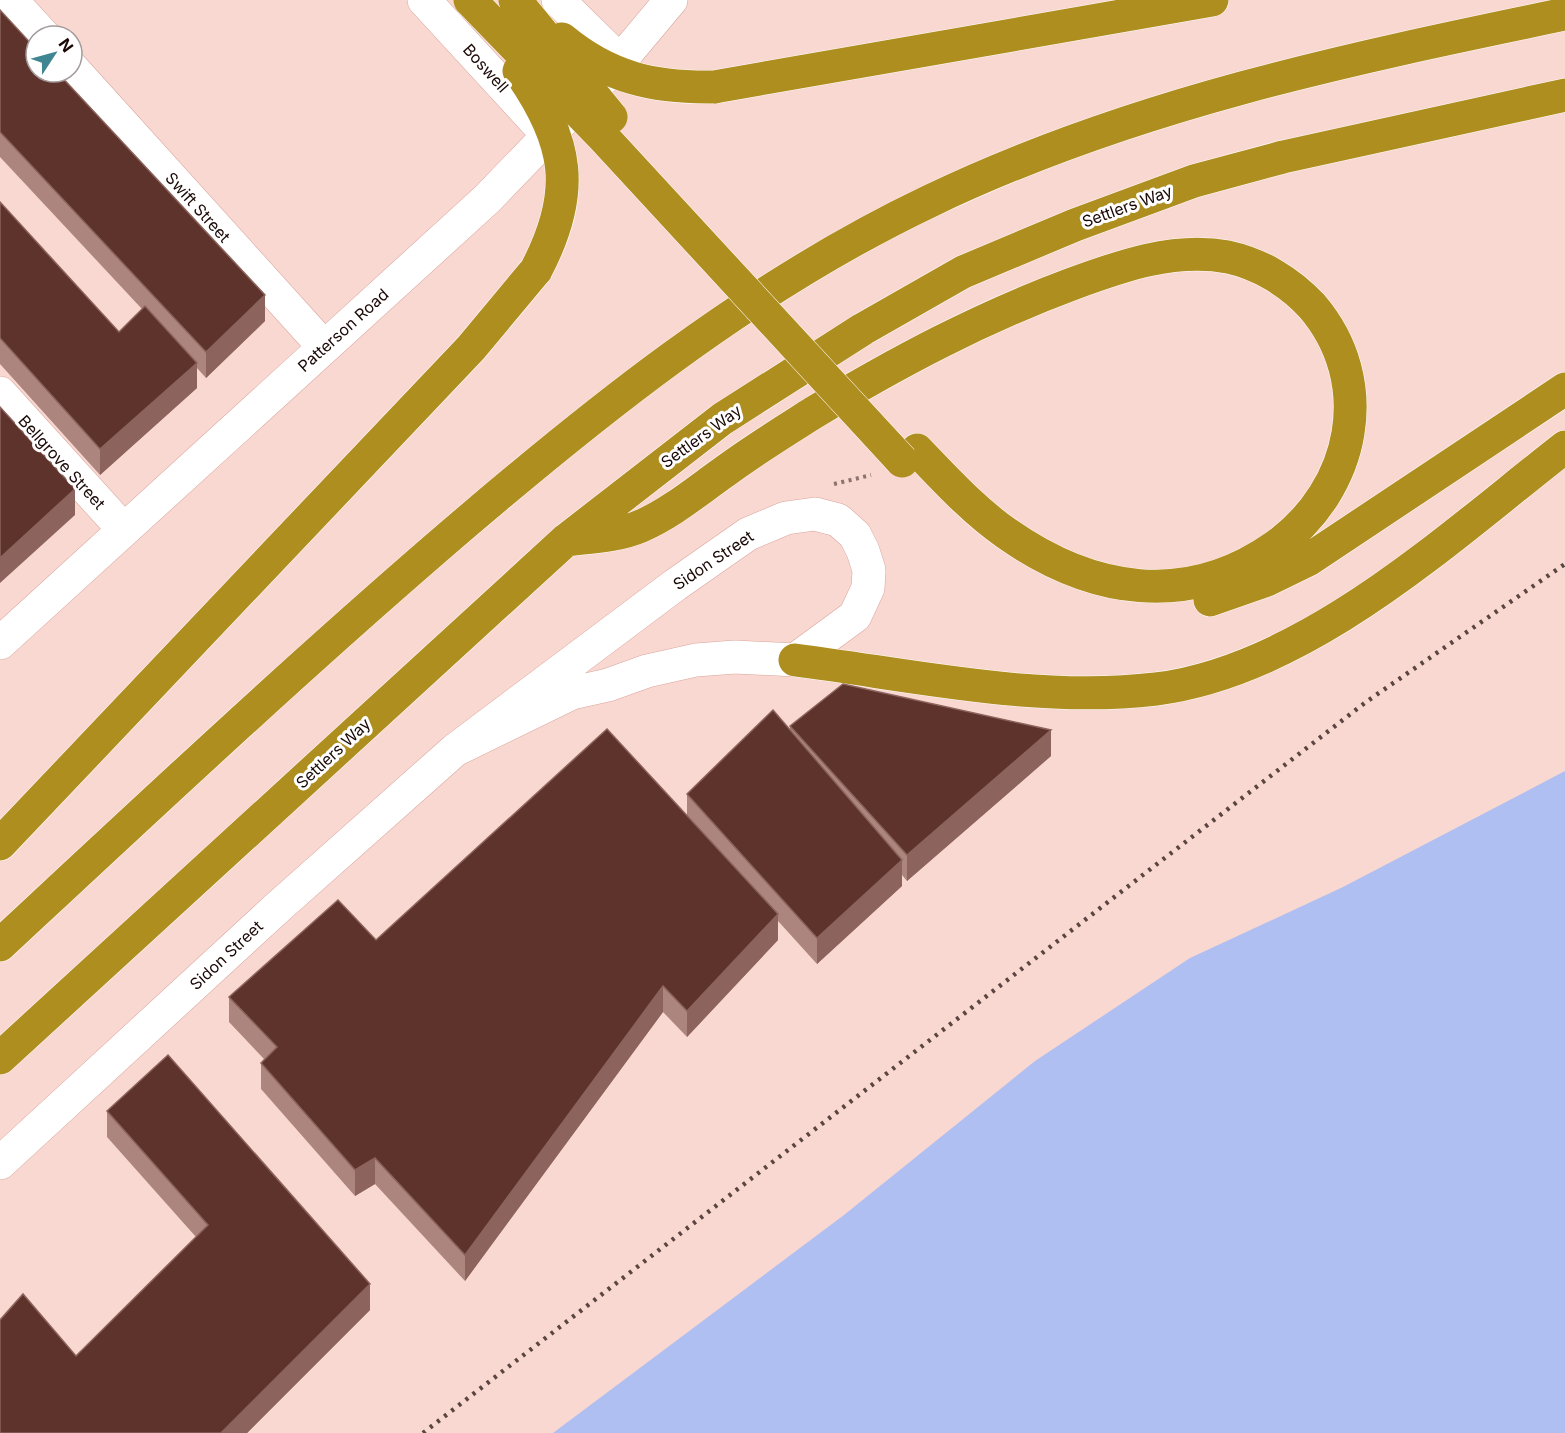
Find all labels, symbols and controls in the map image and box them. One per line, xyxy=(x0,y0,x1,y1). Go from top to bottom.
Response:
north arrow xyxy=(24,24,84,84)
text: N xyxy=(54,34,78,56)
street label: Boswell xyxy=(459,40,513,96)
street label: Swift Street xyxy=(161,168,235,246)
street label: Settlers Way xyxy=(1079,180,1175,232)
street label: Patterson Road xyxy=(294,284,392,376)
street label: Settlers Way xyxy=(657,400,745,472)
street label: Bellgrove Street xyxy=(14,411,110,513)
street label: Sidon Street xyxy=(669,526,757,594)
street label: Settlers Way xyxy=(292,713,374,793)
street label: Sidon Street xyxy=(185,916,267,994)

